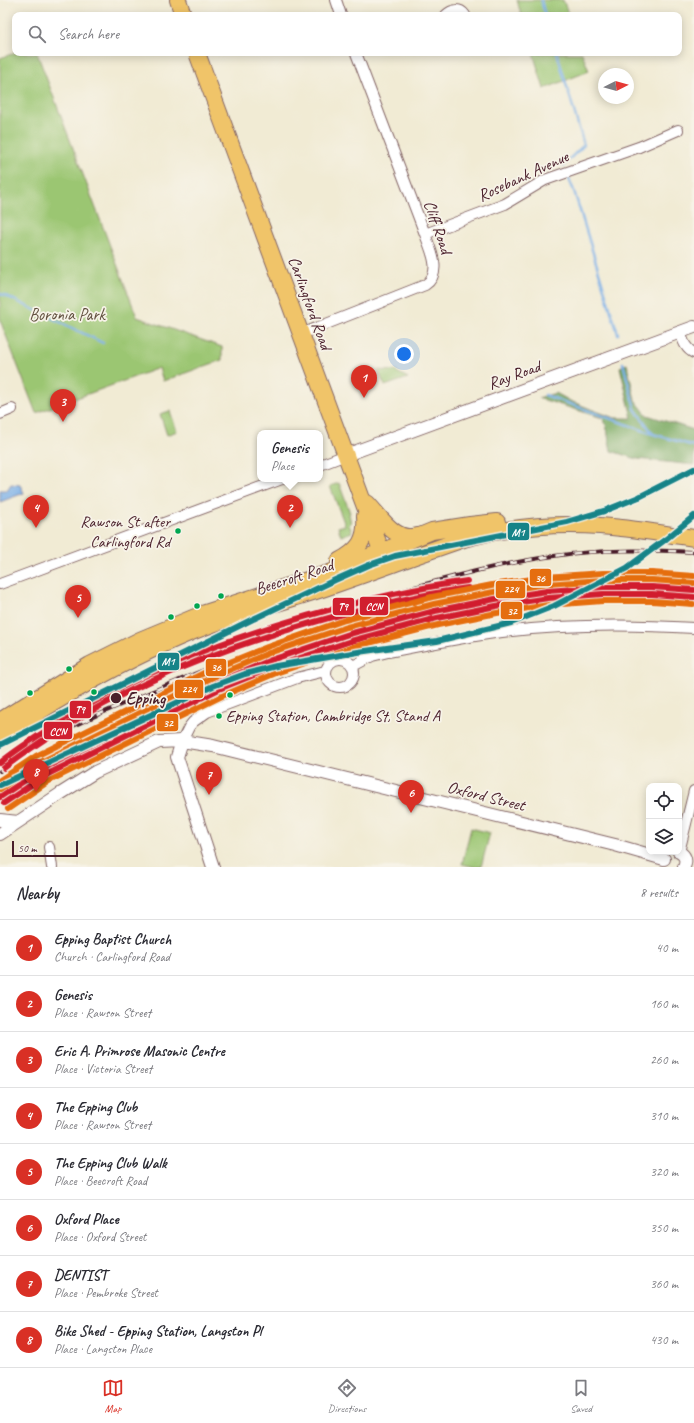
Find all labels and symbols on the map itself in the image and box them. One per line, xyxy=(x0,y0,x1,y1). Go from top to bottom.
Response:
north arrow xyxy=(598,68,634,104)
street label: Rosebank Avenue xyxy=(474,145,573,206)
street label: Cliff Road xyxy=(419,198,458,259)
street label: Carlingford Road xyxy=(283,254,338,356)
park label: Boronia Park xyxy=(29,304,107,325)
your location xyxy=(394,344,414,364)
street label: Ray Road xyxy=(485,355,546,394)
pin: 1 xyxy=(351,365,377,398)
pin: 3 xyxy=(50,389,76,422)
pin: 4 xyxy=(23,495,49,528)
pin: 2 xyxy=(277,495,303,528)
place label: Rawson St after Carlingford Rd xyxy=(80,512,173,552)
line badge: M1 xyxy=(507,522,530,541)
text: M1 xyxy=(512,525,526,539)
marker: Rawson St after Carlingford Rd xyxy=(173,526,183,536)
street label: Beecroft Road xyxy=(252,554,338,599)
line badge: 36 xyxy=(529,568,552,587)
text: 36 xyxy=(535,571,546,585)
line badge: 224 xyxy=(495,580,526,599)
text: 224 xyxy=(504,582,520,596)
pin: 5 xyxy=(65,585,91,618)
unlabelled marker xyxy=(216,591,226,601)
line badge: CCN xyxy=(359,596,389,616)
line badge: T9 xyxy=(332,597,355,616)
text: T9 xyxy=(338,599,349,613)
text: CCN xyxy=(366,599,384,613)
unlabelled marker xyxy=(192,601,202,611)
line badge: 32 xyxy=(500,601,523,620)
text: 32 xyxy=(507,604,518,618)
unlabelled marker xyxy=(166,612,176,622)
line badge: M1 xyxy=(157,652,180,671)
text: M1 xyxy=(162,654,176,668)
line badge: 36 xyxy=(205,658,227,677)
text: 36 xyxy=(211,660,222,674)
unlabelled marker xyxy=(64,664,74,674)
line badge: 224 xyxy=(174,679,204,699)
text: 224 xyxy=(182,682,198,696)
unlabelled marker xyxy=(89,687,99,697)
unlabelled marker xyxy=(25,688,35,698)
place label: Epping xyxy=(126,688,167,709)
unlabelled marker xyxy=(225,690,235,700)
marker: Epping xyxy=(109,691,123,705)
line badge: T9 xyxy=(69,700,92,719)
text: T9 xyxy=(75,702,86,716)
place label: Epping Station, Cambridge St, Stand A xyxy=(226,706,441,726)
marker: Epping Station, Cambridge St, Stand A xyxy=(214,711,224,721)
line badge: 32 xyxy=(156,713,179,732)
text: 32 xyxy=(163,716,174,730)
line badge: CCN xyxy=(43,721,73,740)
text: CCN xyxy=(50,724,68,738)
pin: 8 xyxy=(23,759,49,792)
pin: 7 xyxy=(196,762,222,795)
street label: Oxford Street xyxy=(445,776,529,816)
pin: 6 xyxy=(398,780,424,813)
scale bar xyxy=(12,839,78,858)

